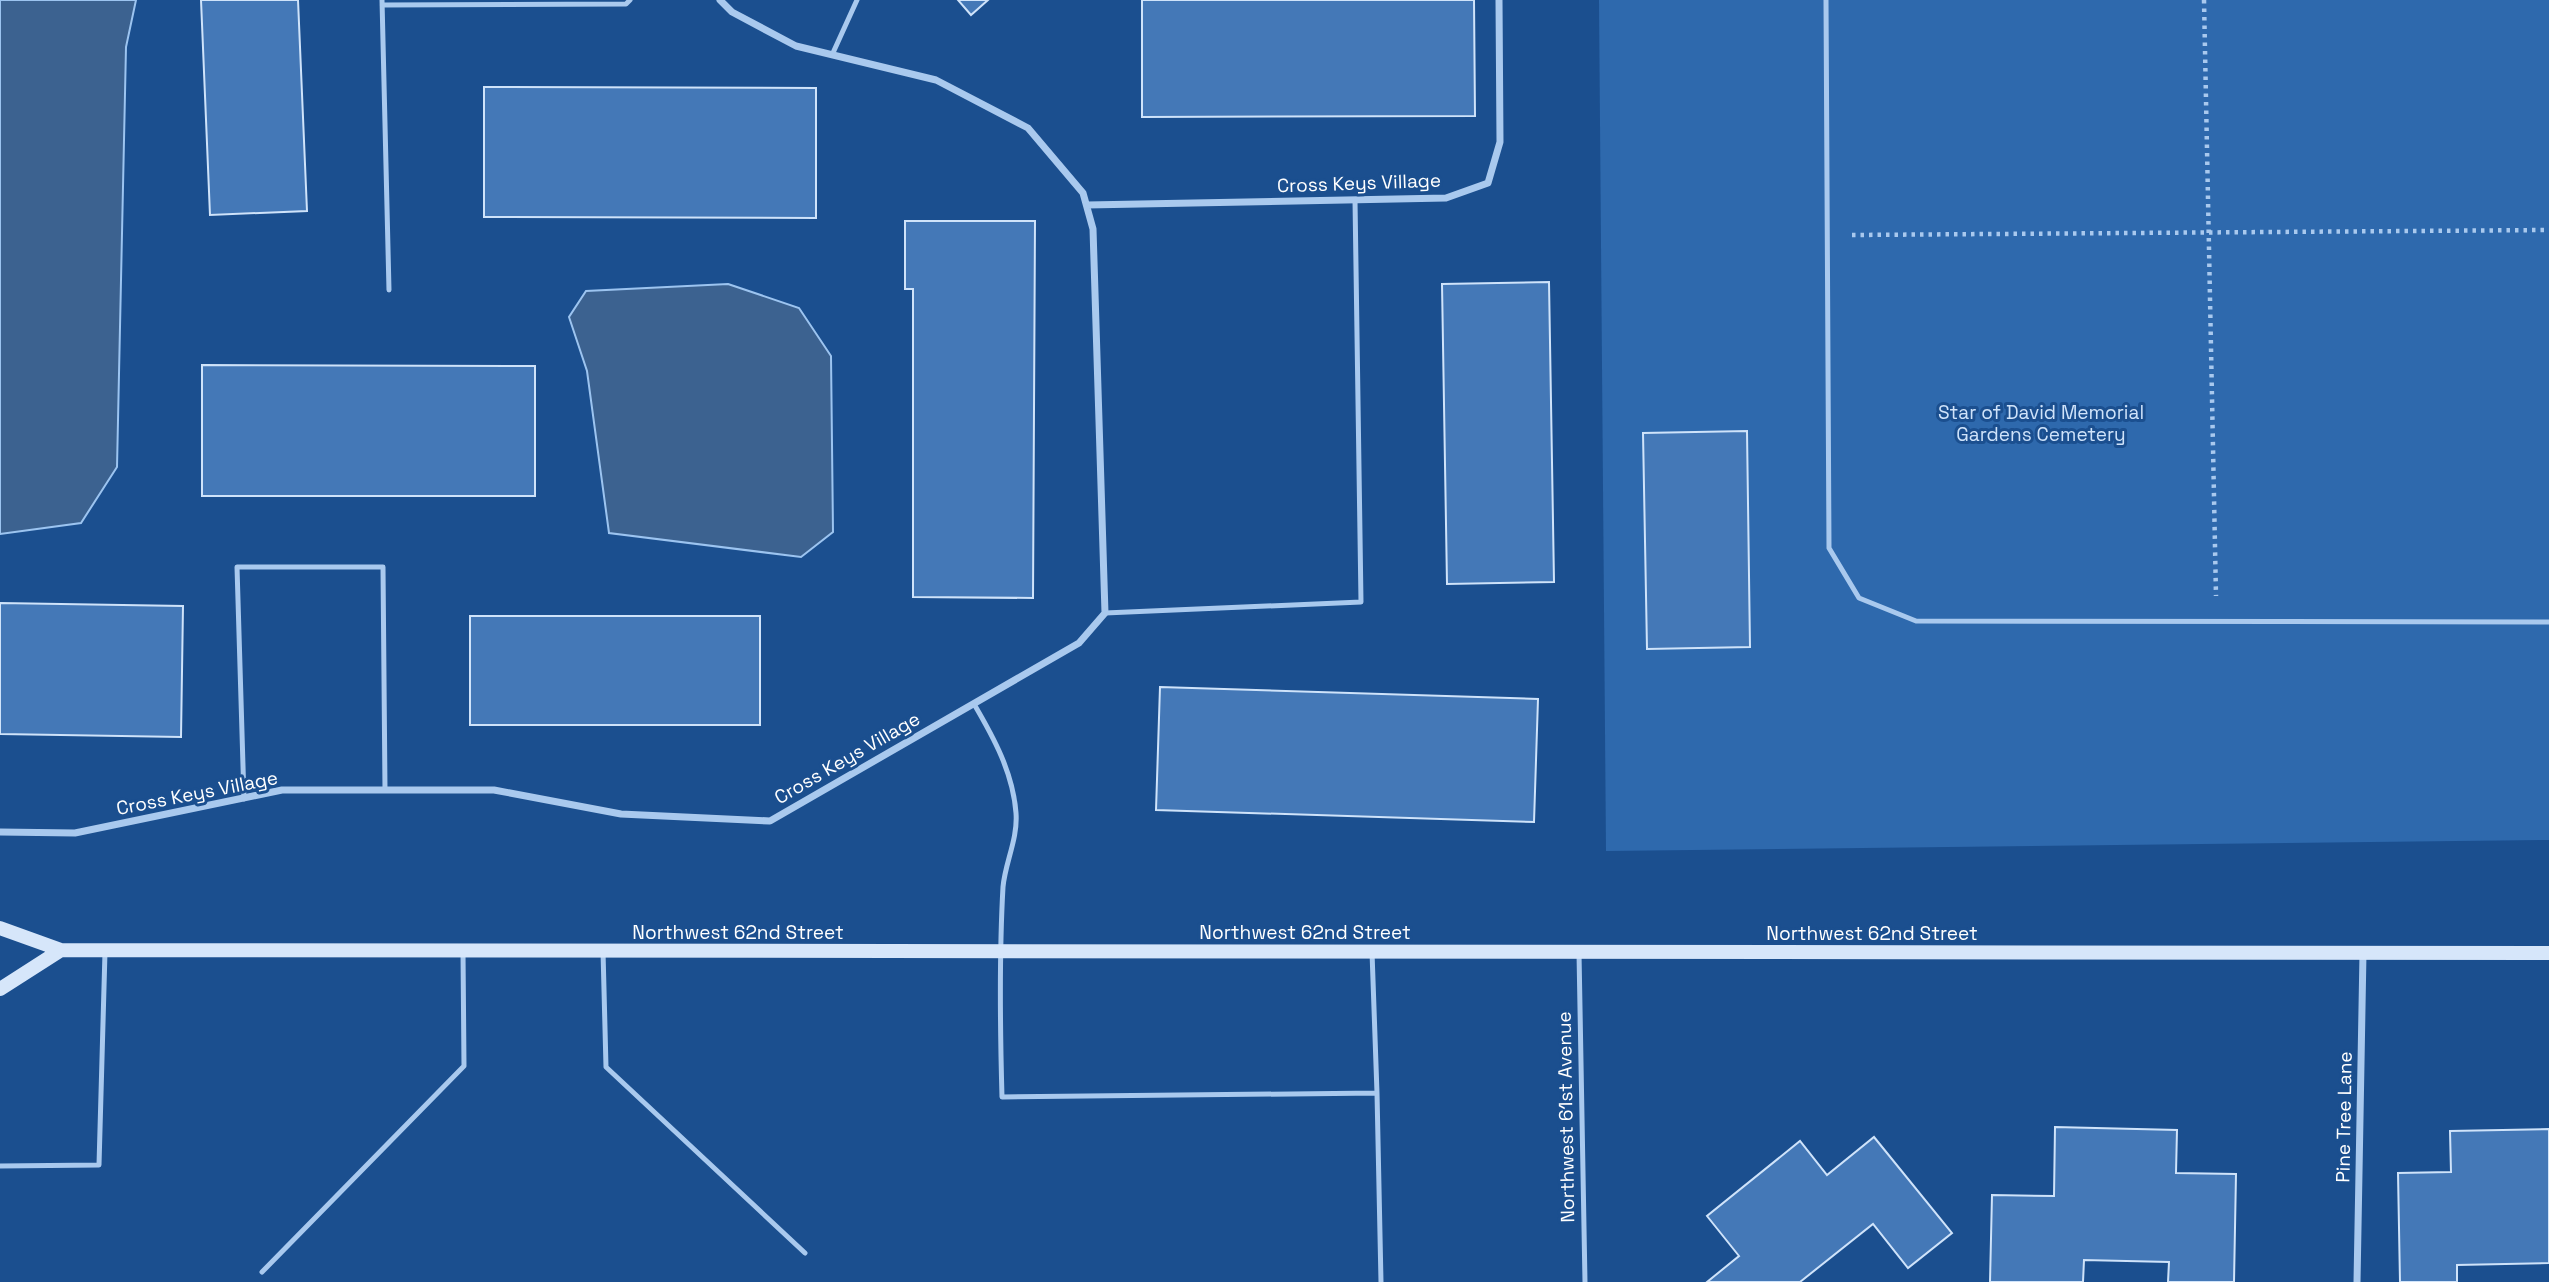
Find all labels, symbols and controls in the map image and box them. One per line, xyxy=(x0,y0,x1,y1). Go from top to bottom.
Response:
street label: Cross Keys Village xyxy=(1276,168,1442,198)
park label: Star of David Memorial Gardens Cemetery xyxy=(1938,400,2144,447)
street label: Cross Keys Village xyxy=(770,706,924,810)
street label: Cross Keys Village xyxy=(114,765,280,821)
street label: Northwest 62nd Street xyxy=(632,920,844,945)
street label: Northwest 62nd Street xyxy=(1199,920,1411,945)
street label: Northwest 62nd Street xyxy=(1766,921,1978,946)
street label: Northwest 61st Avenue xyxy=(1552,1011,1580,1223)
street label: Pine Tree Lane xyxy=(2330,1051,2358,1183)

